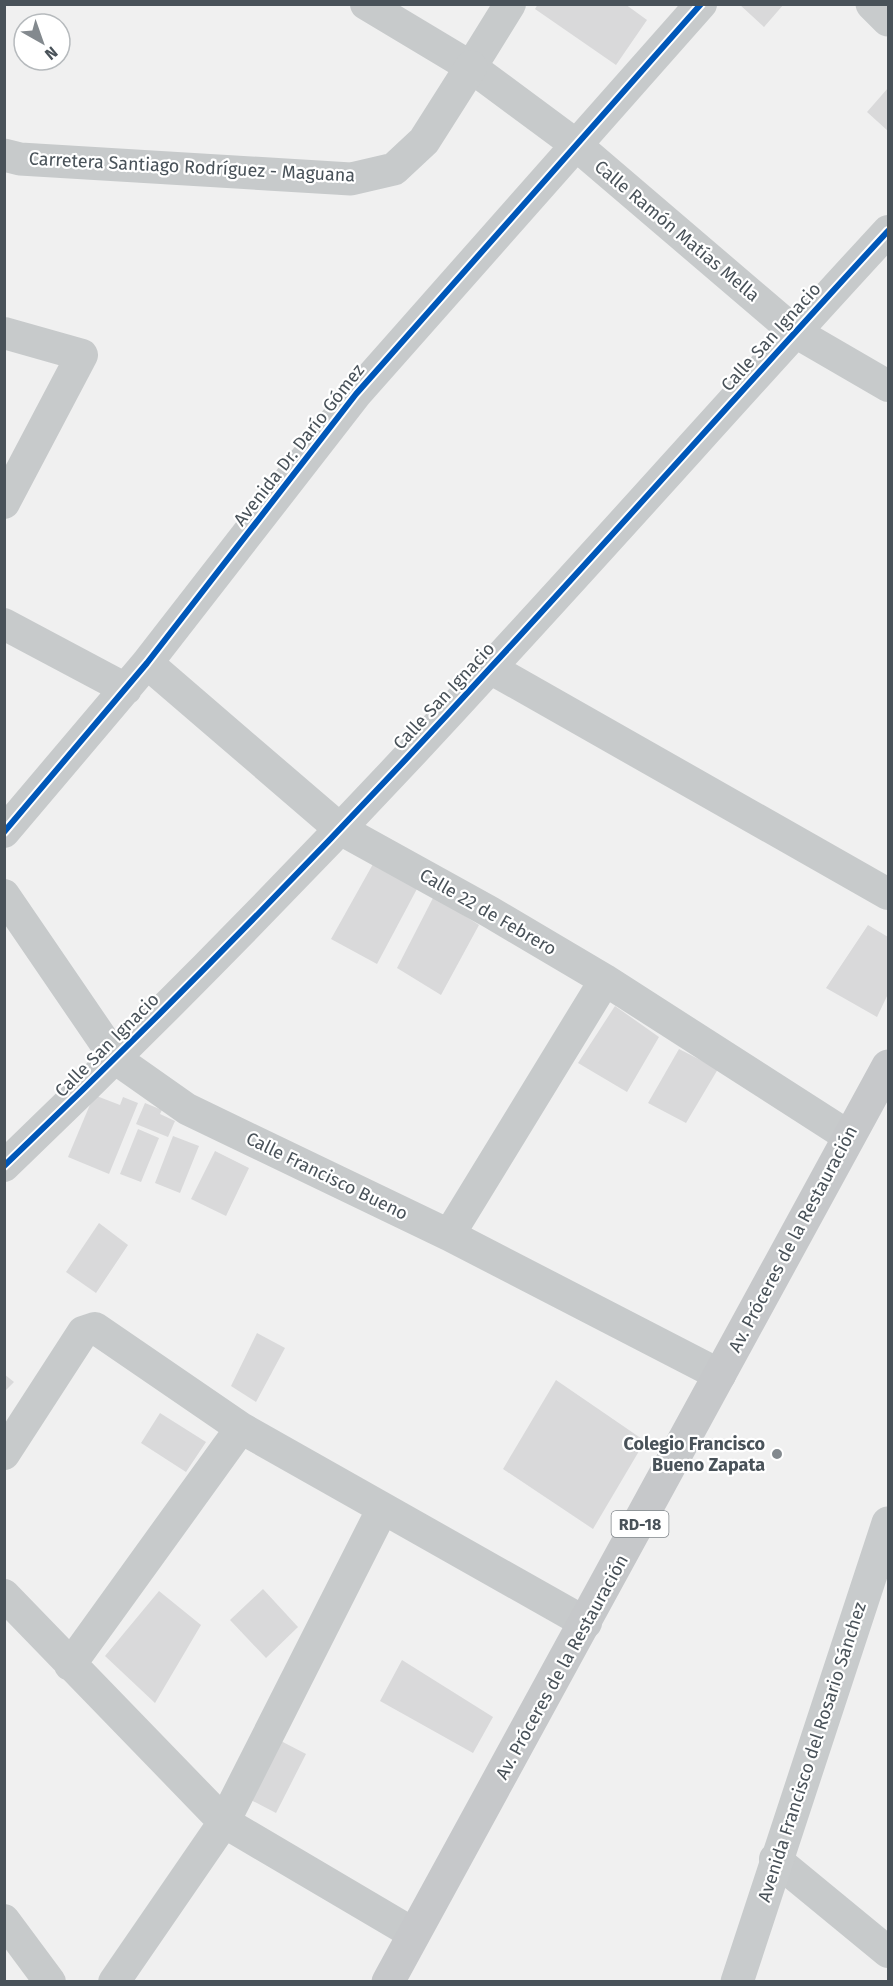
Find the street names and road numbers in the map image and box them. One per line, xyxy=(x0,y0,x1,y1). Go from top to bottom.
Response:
street label: Carretera Santiago Rodríguez - Maguana xyxy=(28,147,356,187)
street label: Calle Ramón Matías Mella xyxy=(590,156,764,306)
street label: Calle San Ignacio xyxy=(716,278,826,396)
street label: Avenida Dr. Darío Gómez xyxy=(229,360,369,530)
street label: Calle San Ignacio xyxy=(389,638,499,754)
street label: Calle 22 de Febrero xyxy=(416,864,560,960)
street label: Calle San Ignacio xyxy=(50,988,164,1102)
street label: Av. Próceres de la Restauración xyxy=(724,1122,862,1356)
street label: Calle Francisco Bueno xyxy=(242,1127,412,1225)
road number: RD-18 xyxy=(612,1511,668,1537)
street label: Av. Próceres de la Restauración xyxy=(491,1551,633,1783)
street label: Avenida Francisco del Rosario Sánchez xyxy=(753,1599,871,1905)

